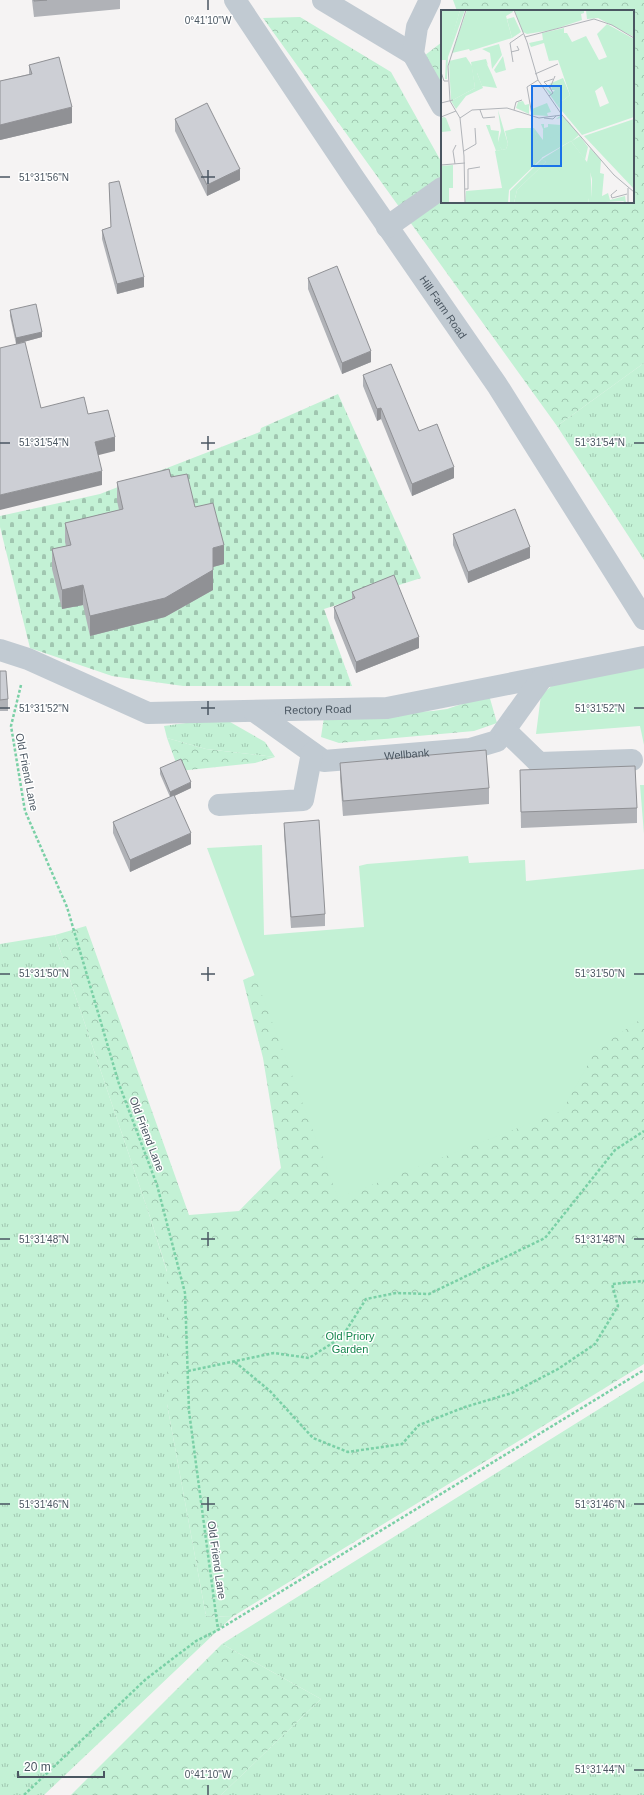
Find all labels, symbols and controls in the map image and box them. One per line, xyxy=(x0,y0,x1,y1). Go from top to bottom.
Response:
inset map xyxy=(441,10,634,203)
text: 0°41'10"W xyxy=(185,15,232,26)
text: 51°31'56"N xyxy=(19,172,69,183)
street label: Hill Farm Road xyxy=(417,273,469,341)
text: 51°31'54"N xyxy=(19,437,69,448)
text: 51°31'54"N xyxy=(575,437,625,448)
text: 51°31'52"N xyxy=(19,703,69,714)
street label: Rectory Road xyxy=(284,703,352,716)
text: 51°31'52"N xyxy=(575,703,625,714)
street label: Old Friend Lane xyxy=(14,732,40,812)
street label: Wellbank xyxy=(384,746,430,762)
text: 51°31'50"N xyxy=(19,968,69,979)
text: 51°31'50"N xyxy=(575,968,625,979)
street label: Old Friend Lane xyxy=(127,1095,167,1173)
text: 51°31'48"N xyxy=(19,1234,69,1245)
text: 51°31'48"N xyxy=(575,1234,625,1245)
park label: Old Priory Garden xyxy=(326,1330,375,1355)
text: 51°31'46"N xyxy=(19,1499,69,1510)
text: 51°31'46"N xyxy=(575,1499,625,1510)
street label: Old Friend Lane xyxy=(206,1520,228,1600)
scale bar xyxy=(18,1753,104,1779)
text: 20 m xyxy=(24,1760,51,1774)
text: 51°31'44"N xyxy=(575,1764,625,1775)
text: 0°41'10"W xyxy=(185,1769,232,1780)

